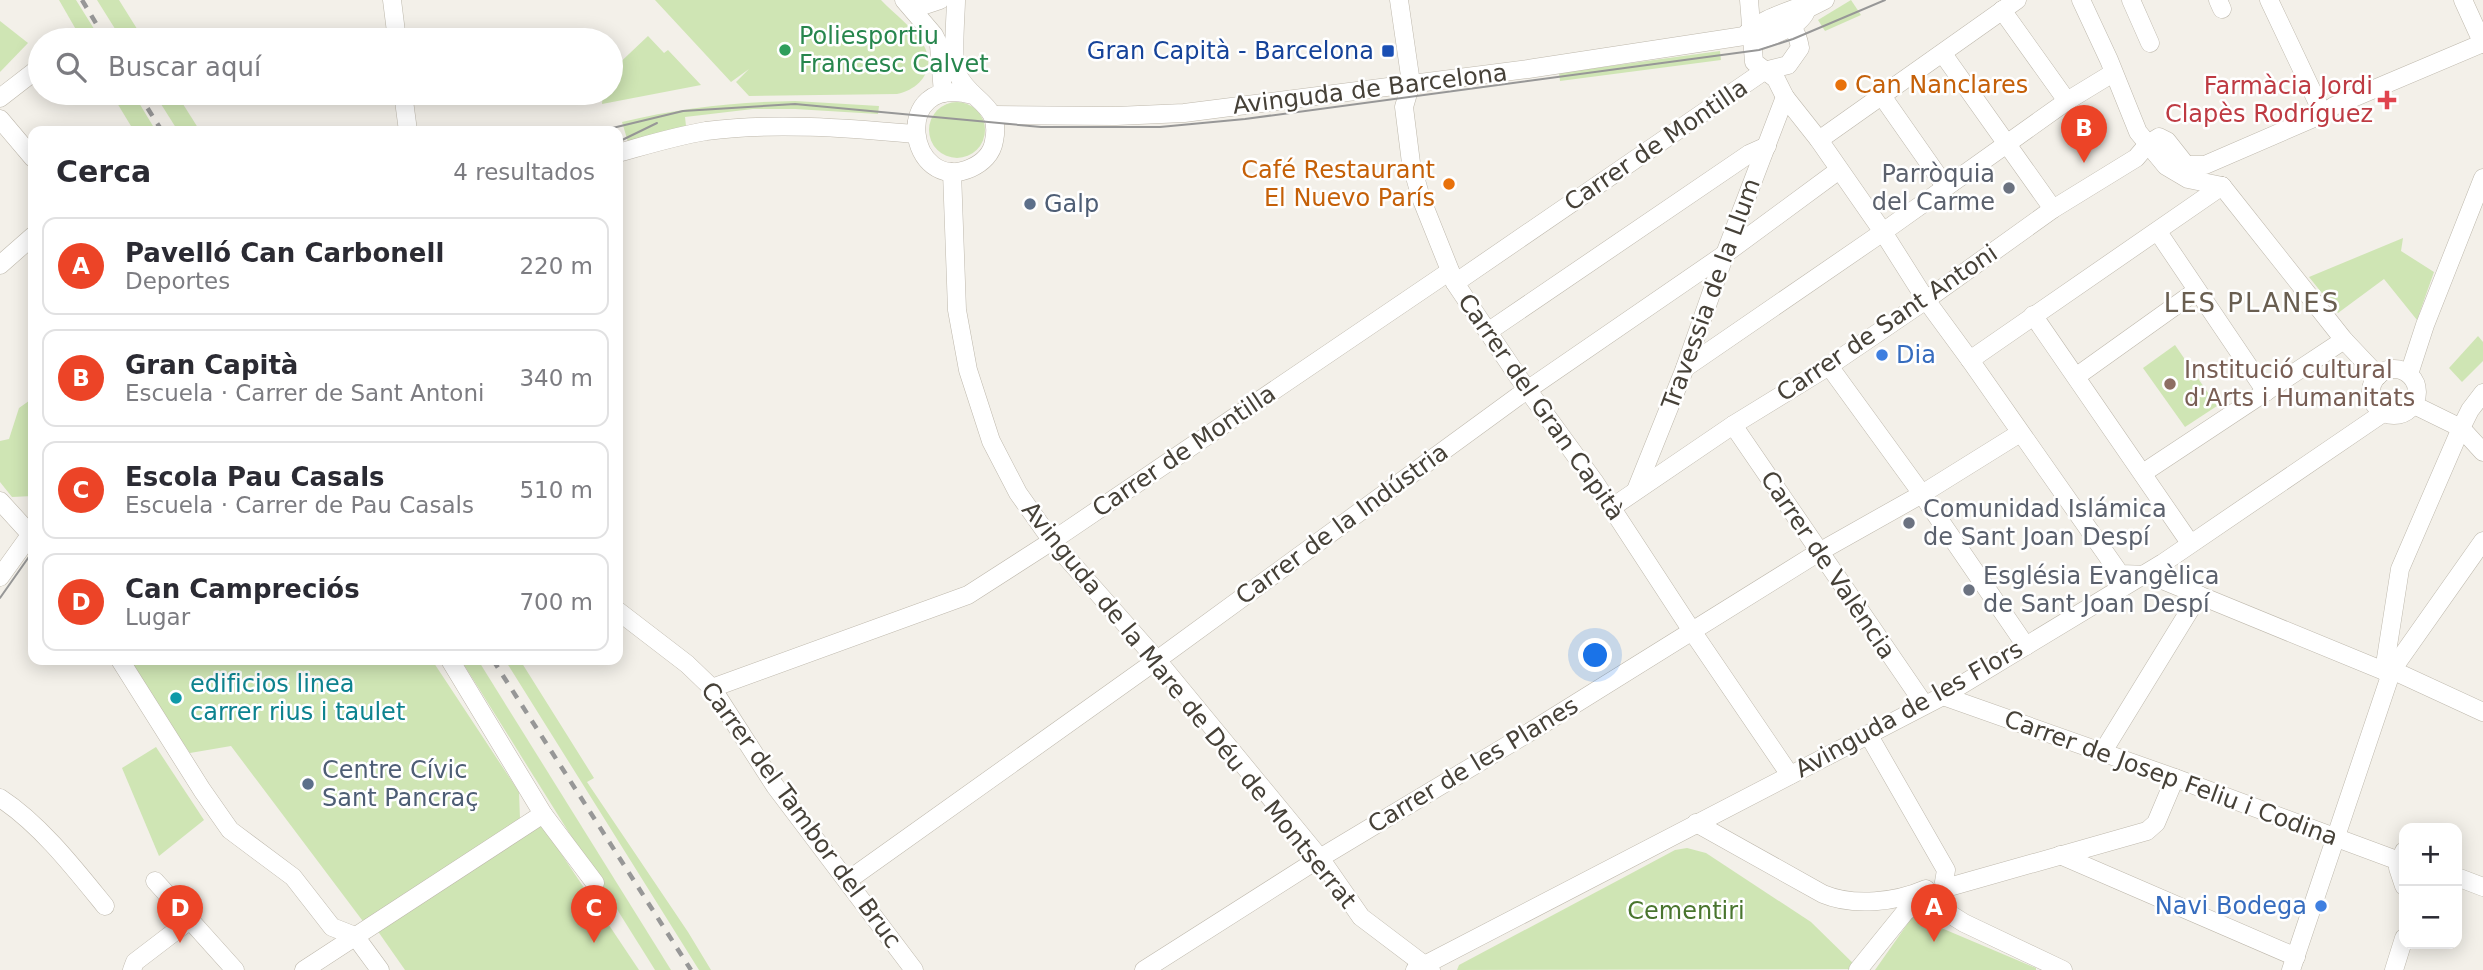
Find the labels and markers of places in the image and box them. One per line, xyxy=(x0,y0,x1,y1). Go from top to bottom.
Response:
place label: Poliesportiu Francesc Calvet xyxy=(799,22,989,78)
place label: Gran Capità - Barcelona xyxy=(1087,37,1374,65)
marker: Poliesportiu Francesc Calvet xyxy=(777,42,793,58)
marker: Gran Capità - Barcelona xyxy=(1380,43,1396,59)
place label: Can Nanclares xyxy=(1855,71,2028,99)
place label: Farmàcia Jordi Clapès Rodríguez xyxy=(2165,72,2373,128)
marker: Can Nanclares xyxy=(1833,77,1849,93)
marker: Farmàcia Jordi Clapès Rodríguez xyxy=(2379,92,2395,108)
pin: B xyxy=(2061,105,2107,163)
place label: Café Restaurant El Nuevo París xyxy=(1241,156,1435,212)
place label: Parròquia del Carme xyxy=(1872,160,1995,216)
marker: Café Restaurant El Nuevo París xyxy=(1441,176,1457,192)
marker: Parròquia del Carme xyxy=(2001,180,2017,196)
place label: Galp xyxy=(1044,190,1099,218)
marker: Galp xyxy=(1022,196,1038,212)
place label: Dia xyxy=(1896,341,1936,369)
marker: Dia xyxy=(1874,347,1890,363)
place label: Institució cultural d'Arts i Humanitats xyxy=(2184,356,2415,412)
marker: Institució cultural d'Arts i Humanitats xyxy=(2162,376,2178,392)
place label: Comunidad Islámica de Sant Joan Despí xyxy=(1923,495,2167,551)
marker: Comunidad Islámica de Sant Joan Despí xyxy=(1901,515,1917,531)
place label: Església Evangèlica de Sant Joan Despí xyxy=(1983,562,2219,618)
marker: Església Evangèlica de Sant Joan Despí xyxy=(1961,582,1977,598)
place label: edificios linea carrer rius i taulet xyxy=(190,670,405,726)
marker: edificios linea carrer rius i taulet xyxy=(168,690,184,706)
place label: Centre Cívic Sant Pancraç xyxy=(322,756,478,812)
marker: Centre Cívic Sant Pancraç xyxy=(300,776,316,792)
pin: A xyxy=(1911,884,1957,942)
pin: D xyxy=(157,885,203,943)
pin: C xyxy=(571,885,617,943)
place label: Navi Bodega xyxy=(2155,892,2307,920)
marker: Navi Bodega xyxy=(2313,898,2329,914)

